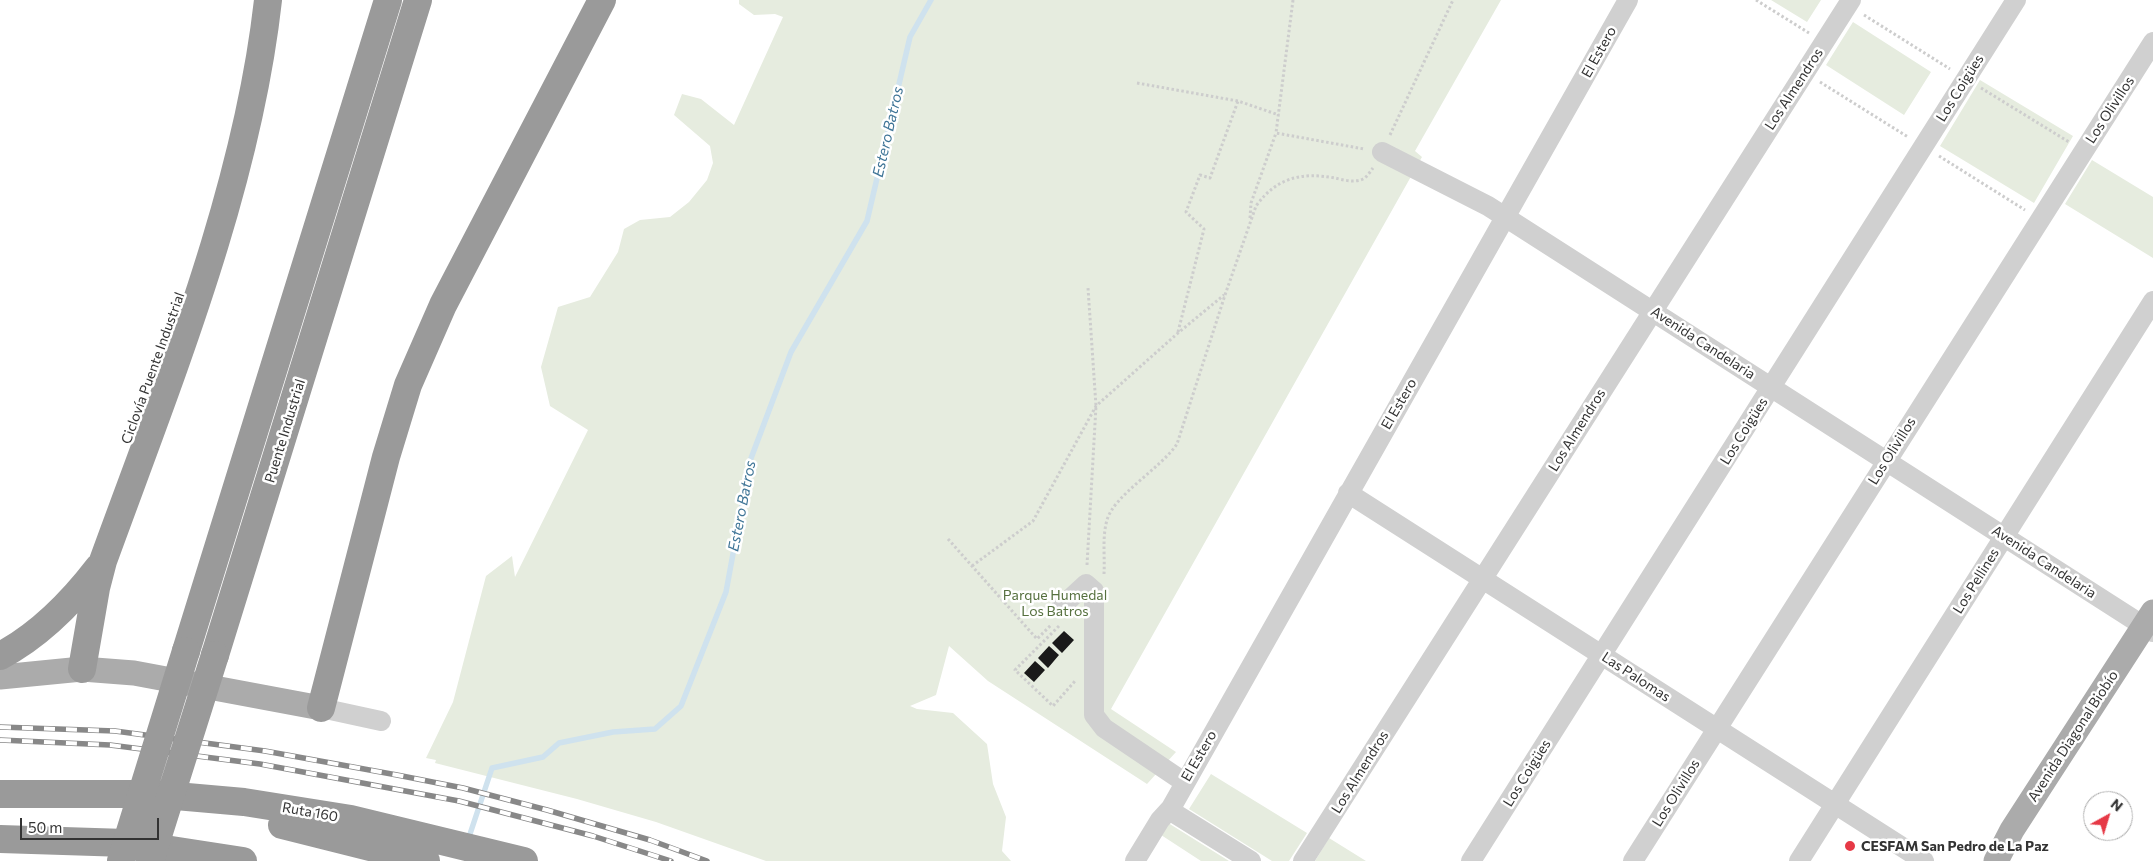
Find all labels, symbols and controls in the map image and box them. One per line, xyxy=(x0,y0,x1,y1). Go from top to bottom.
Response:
street label: El Estero xyxy=(1578,23,1620,81)
street label: Los Almendros xyxy=(1761,45,1827,133)
street label: Los Coigües xyxy=(1933,51,1987,125)
street label: Los Olivillos xyxy=(2082,73,2138,147)
water label: Estero Batros xyxy=(869,85,907,179)
street label: Ciclovía Puente Industrial xyxy=(118,290,188,446)
street label: Avenida Candelaria xyxy=(1648,303,1758,383)
street label: El Estero xyxy=(1378,376,1420,432)
street label: Puente Industrial xyxy=(261,377,309,485)
street label: Los Almendros xyxy=(1545,386,1609,474)
street label: Los Coigües xyxy=(1717,394,1771,468)
street label: Los Olivillos xyxy=(1865,414,1919,488)
water label: Estero Batros xyxy=(724,459,760,553)
street label: Avenida Candelaria xyxy=(1989,522,2099,602)
street label: Los Pellines xyxy=(1949,545,2003,617)
park label: Parque Humedal Los Batros xyxy=(1003,587,1107,620)
street label: Las Palomas xyxy=(1599,649,1673,705)
street label: Avenida Diagonal Biobío xyxy=(2024,667,2122,805)
street label: El Estero xyxy=(1178,728,1220,784)
street label: Los Almendros xyxy=(1328,728,1392,816)
street label: Los Coigües xyxy=(1500,736,1554,810)
street label: Los Olivillos xyxy=(1649,756,1703,830)
north arrow xyxy=(2083,791,2133,841)
text: N xyxy=(2108,795,2127,815)
street label: Ruta 160 xyxy=(281,799,339,825)
scale bar xyxy=(22,808,161,840)
text: 50 m xyxy=(28,818,62,836)
place label: CESFAM San Pedro de La Paz xyxy=(1861,838,2049,854)
marker: CESFAM San Pedro de La Paz xyxy=(1843,839,1857,853)

